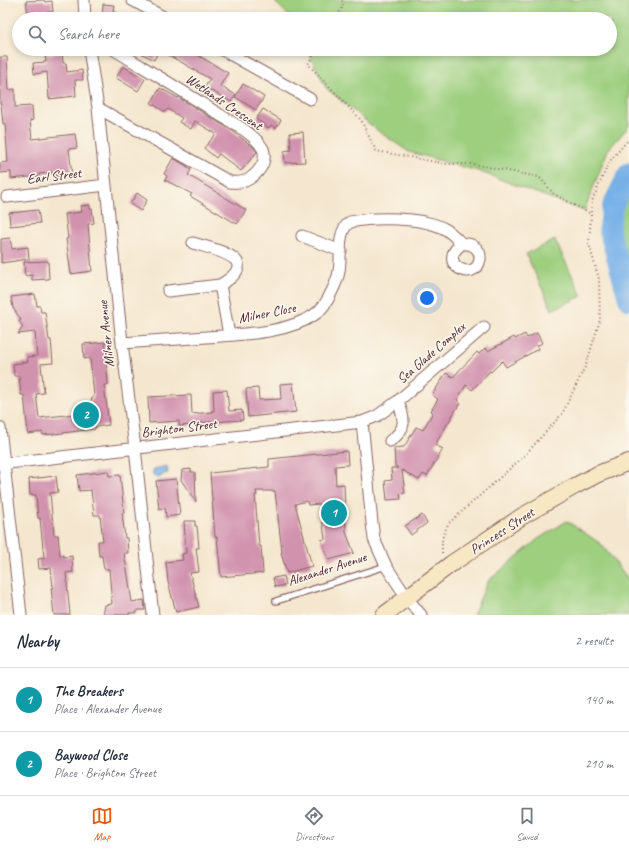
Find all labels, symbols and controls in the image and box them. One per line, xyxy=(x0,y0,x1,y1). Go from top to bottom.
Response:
search box xyxy=(12,12,617,56)
icon: search xyxy=(26,23,48,45)
text: Search here xyxy=(58,25,119,44)
street label: Wetlands Crescent xyxy=(182,70,267,135)
street label: Earl Street xyxy=(26,164,83,188)
your location xyxy=(417,288,437,308)
street label: Milner Avenue xyxy=(94,299,118,368)
street label: Milner Close xyxy=(237,299,298,327)
street label: Sea Glade Complex xyxy=(393,318,470,387)
pin: 2 xyxy=(73,400,99,430)
street label: Brighton Street xyxy=(140,415,219,441)
pin: 1 xyxy=(321,498,347,528)
street label: Princess Street xyxy=(467,503,539,558)
street label: Alexander Avenue xyxy=(286,548,370,590)
text: Nearby xyxy=(16,631,59,652)
text: 2 results xyxy=(575,633,613,649)
text: The Breakers xyxy=(54,682,123,701)
text: 1 xyxy=(26,692,32,708)
text: 140 m xyxy=(585,692,613,708)
text: Place · Alexander Avenue xyxy=(54,701,161,717)
text: Baywood Close xyxy=(54,746,127,765)
text: 2 xyxy=(26,756,32,772)
text: 210 m xyxy=(585,756,613,772)
text: Place · Brighton Street xyxy=(54,765,156,781)
tab: Map xyxy=(91,805,113,843)
tab: Directions xyxy=(295,805,334,843)
tab: Saved xyxy=(516,805,538,843)

